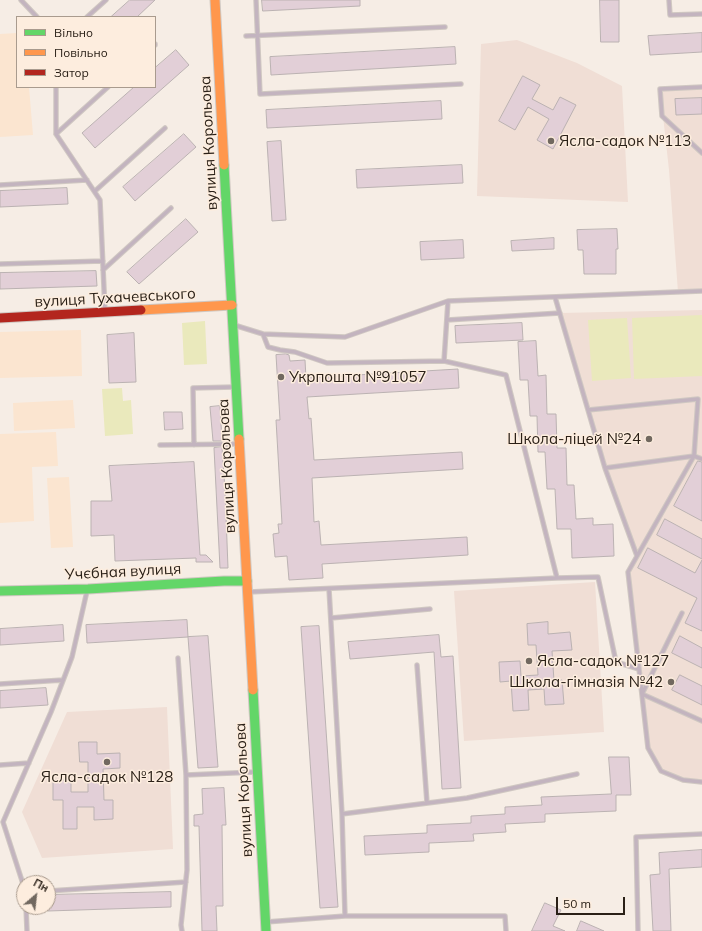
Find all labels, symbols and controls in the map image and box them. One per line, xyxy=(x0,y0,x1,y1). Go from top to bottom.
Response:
legend xyxy=(16,16,156,88)
text: Вільно xyxy=(54,25,93,40)
text: Повільно xyxy=(54,45,108,60)
text: Затор xyxy=(54,65,89,80)
street label: вулиця Корольова xyxy=(196,75,222,211)
place label: Ясла-садок №113 xyxy=(559,132,691,150)
marker: Ясла-садок №113 xyxy=(546,136,556,146)
street label: вулиця Тухачевського xyxy=(34,285,196,311)
place label: Укрпошта №91057 xyxy=(289,368,426,386)
marker: Укрпошта №91057 xyxy=(276,372,286,382)
street label: вулиця Корольова xyxy=(214,398,240,534)
place label: Школа-ліцей №24 xyxy=(507,430,641,448)
marker: Школа-ліцей №24 xyxy=(644,434,654,444)
street label: Учєбная вулиця xyxy=(64,560,182,584)
place label: Ясла-садок №127 xyxy=(537,652,669,670)
marker: Ясла-садок №127 xyxy=(524,656,534,666)
place label: Школа-гімназія №42 xyxy=(509,673,663,691)
marker: Школа-гімназія №42 xyxy=(666,677,676,687)
street label: вулиця Корольова xyxy=(231,722,257,858)
marker: Ясла-садок №128 xyxy=(102,757,112,767)
place label: Ясла-садок №128 xyxy=(41,768,173,786)
north arrow xyxy=(16,875,56,915)
text: Пн xyxy=(31,876,51,895)
scale bar xyxy=(558,889,627,915)
text: 50 m xyxy=(563,896,591,911)

